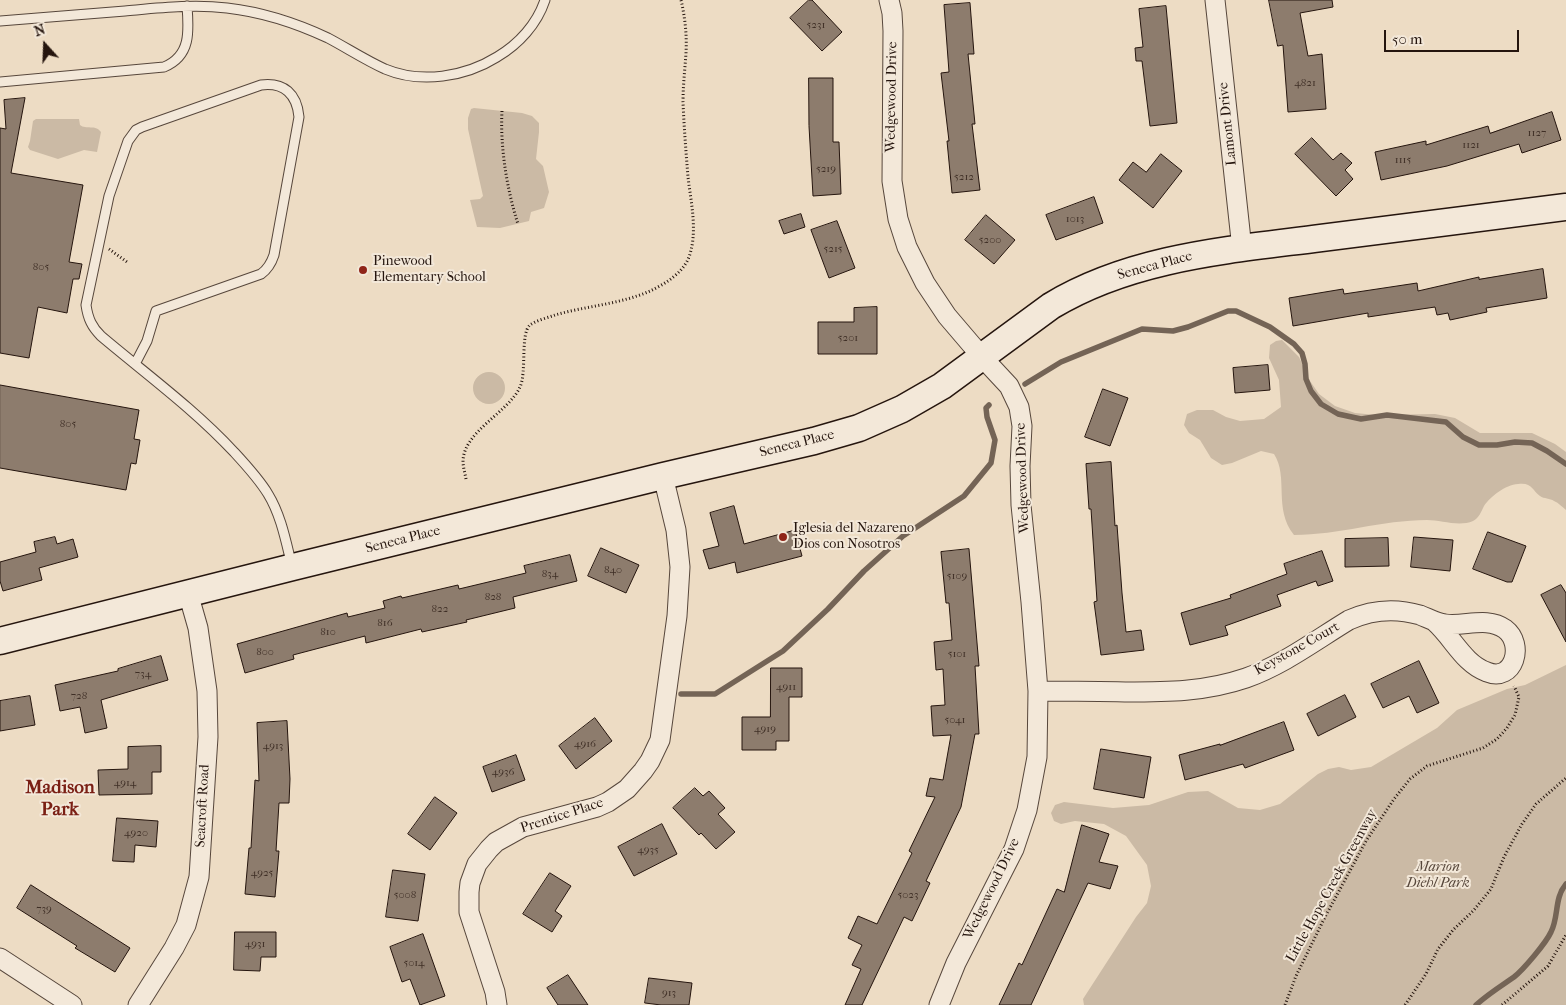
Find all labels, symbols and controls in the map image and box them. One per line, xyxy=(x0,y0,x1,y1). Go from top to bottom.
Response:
house number: 5231 xyxy=(807,18,825,32)
north arrow xyxy=(20,20,70,70)
scale bar xyxy=(1386,20,1521,52)
text: N xyxy=(32,21,48,40)
text: 50 m xyxy=(1392,30,1422,48)
street label: Wedgewood Drive xyxy=(883,41,901,153)
house number: 4821 xyxy=(1294,76,1316,90)
street label: Lamont Drive xyxy=(1215,81,1241,167)
house number: 1127 xyxy=(1528,126,1546,140)
house number: 1121 xyxy=(1462,138,1480,152)
house number: 1115 xyxy=(1395,153,1411,167)
house number: 5219 xyxy=(816,162,836,176)
house number: 5212 xyxy=(954,170,974,184)
house number: 1013 xyxy=(1066,212,1084,226)
house number: 5200 xyxy=(979,233,1001,247)
house number: 5215 xyxy=(823,242,843,256)
street label: Seneca Place xyxy=(1116,248,1194,284)
place label: Pinewood Elementary School xyxy=(373,254,486,286)
house number: 805 xyxy=(33,260,49,274)
marker: Pinewood Elementary School xyxy=(357,264,369,276)
house number: 5201 xyxy=(838,331,858,345)
house number: 805 xyxy=(60,417,76,431)
street label: Wedgewood Drive xyxy=(1013,422,1033,534)
street label: Seneca Place xyxy=(758,427,836,461)
place label: Iglesia del Nazareno Dios con Nosotros xyxy=(793,521,914,554)
street label: Seneca Place xyxy=(364,523,442,557)
marker: Iglesia del Nazareno Dios con Nosotros xyxy=(777,531,789,543)
house number: 840 xyxy=(604,563,622,577)
house number: 834 xyxy=(542,567,558,581)
house number: 5109 xyxy=(947,569,967,583)
house number: 828 xyxy=(485,590,501,604)
house number: 822 xyxy=(432,602,448,616)
house number: 816 xyxy=(377,616,393,630)
street label: Keystone Court xyxy=(1252,619,1342,679)
house number: 810 xyxy=(320,625,336,639)
house number: 800 xyxy=(256,645,274,659)
house number: 5101 xyxy=(948,647,966,661)
house number: 734 xyxy=(135,667,151,681)
house number: 4911 xyxy=(776,680,796,694)
house number: 728 xyxy=(71,689,87,703)
house number: 5041 xyxy=(944,713,966,727)
house number: 4919 xyxy=(754,722,776,736)
house number: 4916 xyxy=(574,737,596,751)
house number: 4913 xyxy=(263,739,283,753)
street label: Seacroft Road xyxy=(192,764,214,848)
house number: 4936 xyxy=(492,765,514,779)
house number: 4914 xyxy=(114,776,136,790)
district label: Madison Park xyxy=(25,777,95,821)
street label: Prentice Place xyxy=(518,795,606,837)
street label: Little Hope Creek Greenway xyxy=(1283,807,1381,965)
house number: 4920 xyxy=(124,826,148,840)
street label: Wedgewood Drive xyxy=(960,836,1024,942)
house number: 4935 xyxy=(637,843,659,857)
park label: Marion Diehl Park xyxy=(1406,860,1470,892)
house number: 4925 xyxy=(251,866,273,880)
house number: 5008 xyxy=(394,888,416,902)
house number: 5023 xyxy=(898,888,918,902)
house number: 739 xyxy=(36,902,52,916)
house number: 4931 xyxy=(245,937,265,951)
house number: 5014 xyxy=(403,956,425,970)
house number: 913 xyxy=(662,986,676,1000)

